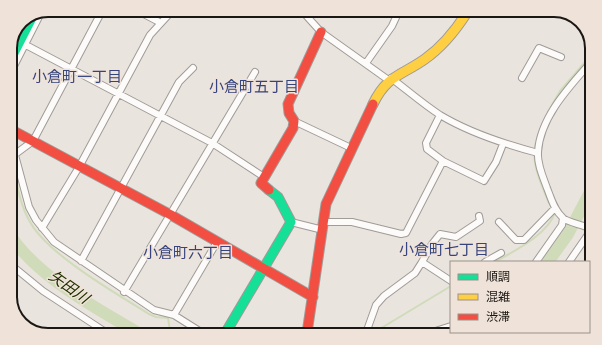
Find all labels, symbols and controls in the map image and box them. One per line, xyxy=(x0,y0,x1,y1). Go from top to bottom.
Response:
district label: 小倉町一丁目 xyxy=(32,67,122,86)
district label: 小倉町五丁目 xyxy=(209,77,299,96)
district label: 小倉町七丁目 xyxy=(399,240,489,259)
district label: 小倉町六丁目 xyxy=(143,243,233,262)
legend xyxy=(450,261,590,333)
water label: 矢田川 xyxy=(45,266,95,308)
text: 順調 xyxy=(486,269,510,284)
text: 混雑 xyxy=(486,289,510,304)
text: 渋滞 xyxy=(486,309,510,324)

